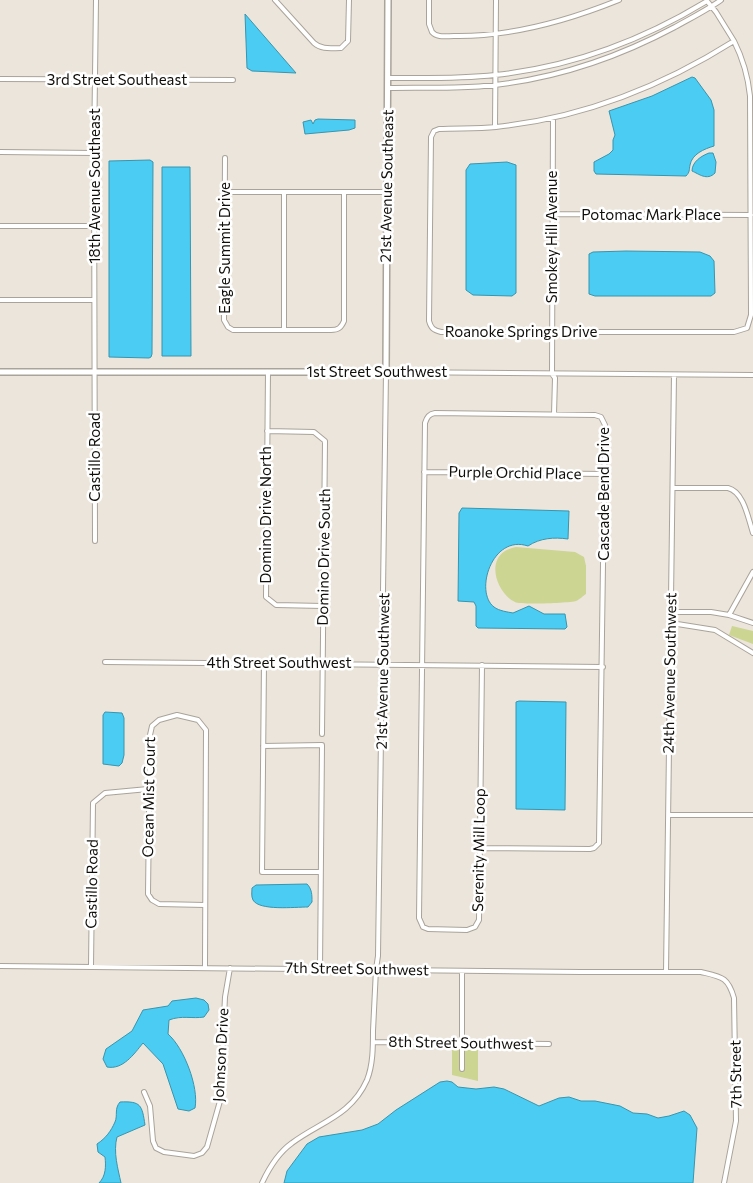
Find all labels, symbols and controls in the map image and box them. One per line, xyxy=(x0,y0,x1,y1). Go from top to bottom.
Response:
street label: 3rd Street Southeast xyxy=(47,70,187,88)
street label: 18th Avenue Southeast xyxy=(85,108,103,264)
street label: 21st Avenue Southeast xyxy=(376,109,396,263)
street label: Smokey Hill Avenue xyxy=(542,171,560,303)
street label: Eagle Summit Drive xyxy=(215,182,233,314)
street label: Potomac Mark Place xyxy=(581,205,721,223)
street label: Roanoke Springs Drive xyxy=(445,322,597,340)
street label: 1st Street Southwest xyxy=(307,362,447,380)
street label: Castillo Road xyxy=(85,412,103,502)
street label: Cascade Bend Drive xyxy=(594,427,612,561)
street label: Domino Drive North xyxy=(256,446,274,584)
street label: Purple Orchid Place xyxy=(448,462,582,482)
street label: Domino Drive South xyxy=(313,488,333,626)
street label: 21st Avenue Southwest xyxy=(372,592,392,749)
street label: 24th Avenue Southwest xyxy=(659,592,679,754)
street label: 4th Street Southwest xyxy=(206,653,352,671)
street label: Ocean Mist Court xyxy=(138,736,158,857)
street label: Serenity Mill Loop xyxy=(468,788,488,912)
street label: Castillo Road xyxy=(81,839,101,929)
street label: 7th Street Southwest xyxy=(285,958,429,978)
street label: Johnson Drive xyxy=(209,1007,231,1102)
street label: 8th Street Southwest xyxy=(388,1032,534,1052)
street label: 7th Street xyxy=(725,1040,745,1108)

